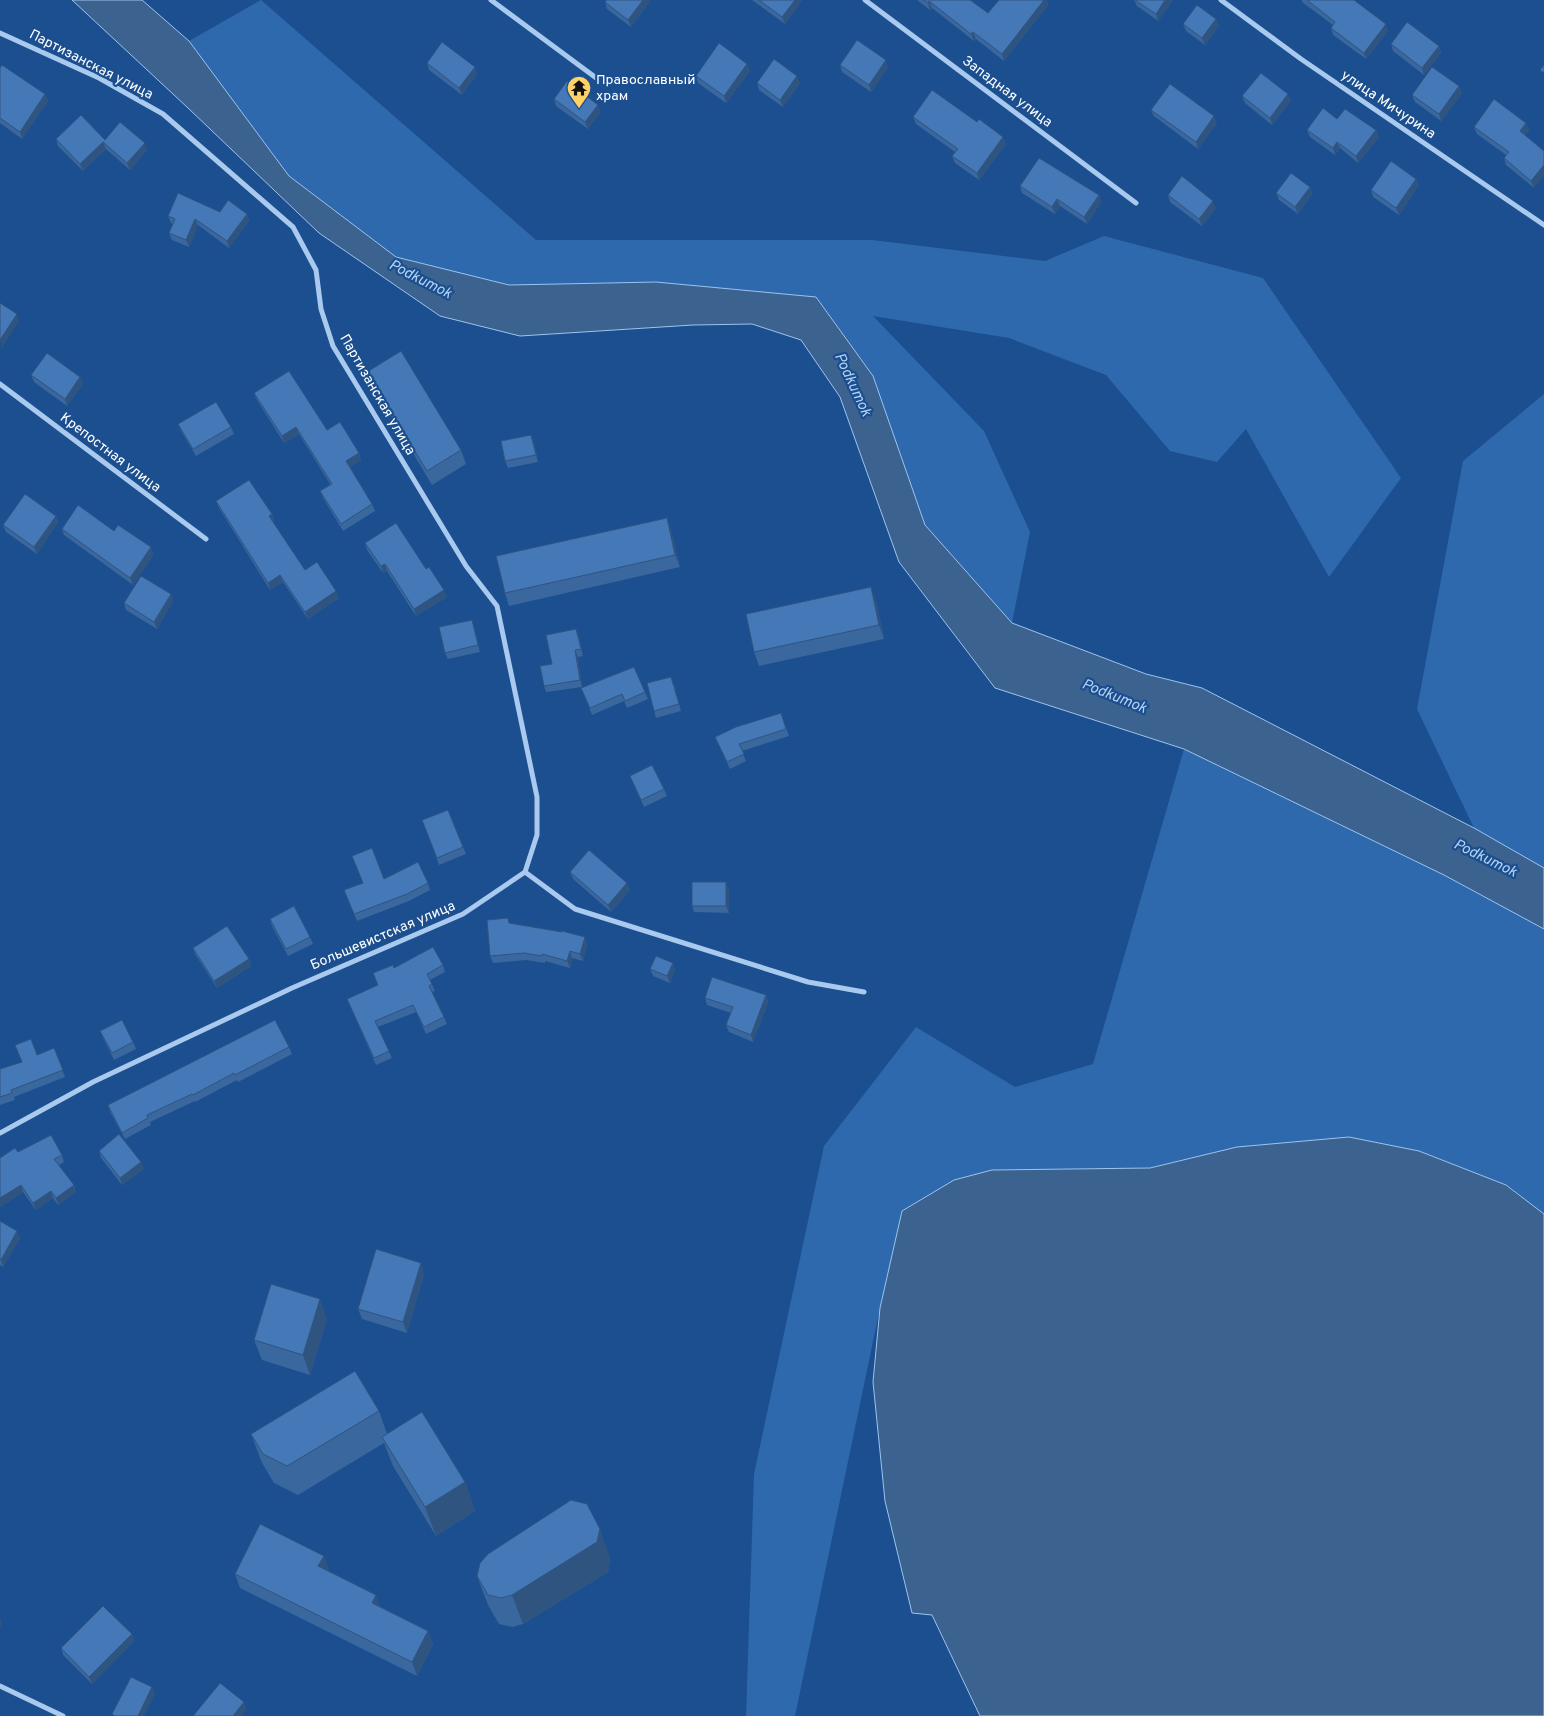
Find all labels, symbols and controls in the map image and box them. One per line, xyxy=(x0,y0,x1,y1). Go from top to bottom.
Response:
street label: Партизанская улица xyxy=(26,26,156,104)
street label: Западная улица xyxy=(959,53,1055,131)
street label: улица Мичурина xyxy=(1337,67,1439,143)
place label: Православный храм xyxy=(596,72,696,105)
temple icon: Православный храм xyxy=(566,75,592,109)
water label: Podkumok xyxy=(385,256,455,304)
street label: Партизанская улица xyxy=(335,332,419,458)
water label: Podkumok xyxy=(829,350,875,420)
street label: Крепостная улица xyxy=(56,410,164,496)
water label: Podkumok xyxy=(1079,675,1150,719)
water label: Podkumok xyxy=(1450,836,1520,883)
street label: Большевистская улица xyxy=(308,898,458,974)

